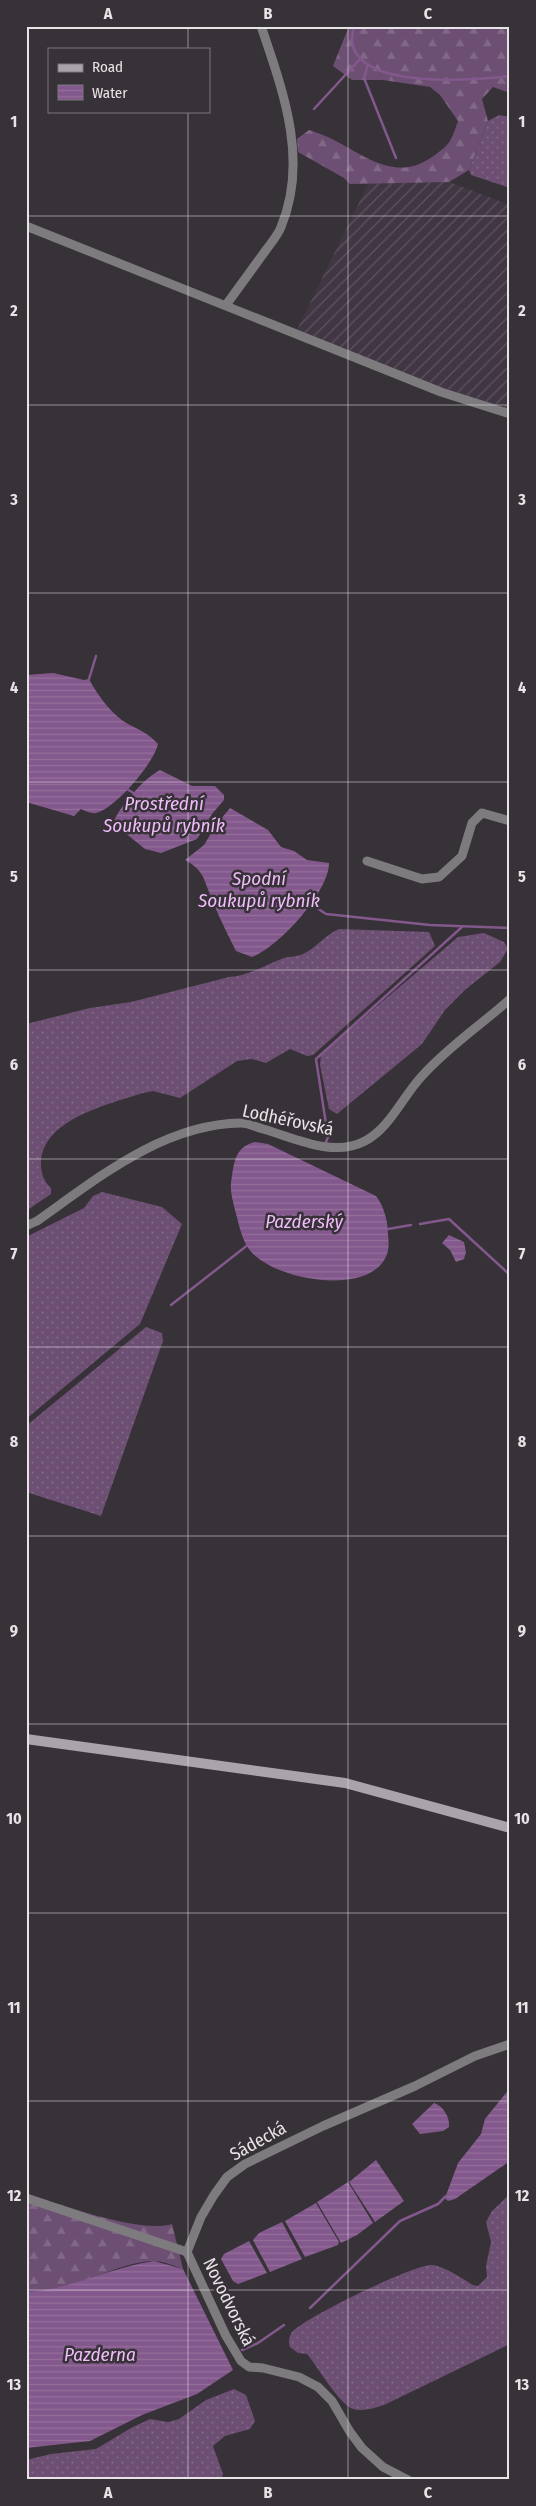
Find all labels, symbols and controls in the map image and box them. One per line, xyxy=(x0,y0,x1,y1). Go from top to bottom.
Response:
text: A xyxy=(103,4,113,23)
text: B xyxy=(264,4,273,23)
text: C xyxy=(424,4,433,23)
legend xyxy=(48,48,210,112)
text: Road xyxy=(92,58,123,76)
text: Water xyxy=(92,84,128,102)
text: 1 xyxy=(11,112,17,131)
text: 1 xyxy=(519,112,525,131)
text: 2 xyxy=(9,301,18,320)
text: 2 xyxy=(517,301,526,320)
text: 3 xyxy=(9,490,18,509)
text: 3 xyxy=(517,490,526,509)
text: 4 xyxy=(10,678,18,697)
text: 4 xyxy=(518,678,526,697)
water label: Prostřední Soukupů rybník xyxy=(102,792,225,837)
text: 5 xyxy=(10,867,18,886)
water label: Spodní Soukupů rybník xyxy=(197,867,320,912)
text: 5 xyxy=(518,867,526,886)
text: 6 xyxy=(10,1055,18,1074)
text: 6 xyxy=(518,1055,526,1074)
street label: Lodhéřovská xyxy=(240,1100,336,1140)
water label: Pazderský xyxy=(265,1210,343,1233)
text: 7 xyxy=(11,1244,18,1263)
text: 7 xyxy=(519,1244,526,1263)
text: 8 xyxy=(10,1432,19,1451)
text: 8 xyxy=(518,1432,527,1451)
text: 9 xyxy=(10,1621,18,1640)
text: 9 xyxy=(518,1621,526,1640)
text: 10 xyxy=(6,1809,22,1828)
text: 10 xyxy=(514,1809,530,1828)
text: 11 xyxy=(7,1998,21,2017)
text: 11 xyxy=(515,1998,529,2017)
street label: Sádecká xyxy=(226,2117,290,2165)
text: 12 xyxy=(7,2186,22,2205)
text: 12 xyxy=(515,2186,530,2205)
street label: Novodvorská xyxy=(198,2254,260,2350)
water label: Pazderna xyxy=(64,2343,136,2366)
text: 13 xyxy=(7,2375,22,2394)
text: 13 xyxy=(515,2375,530,2394)
text: A xyxy=(103,2483,113,2502)
text: B xyxy=(264,2483,273,2502)
text: C xyxy=(424,2483,433,2502)

